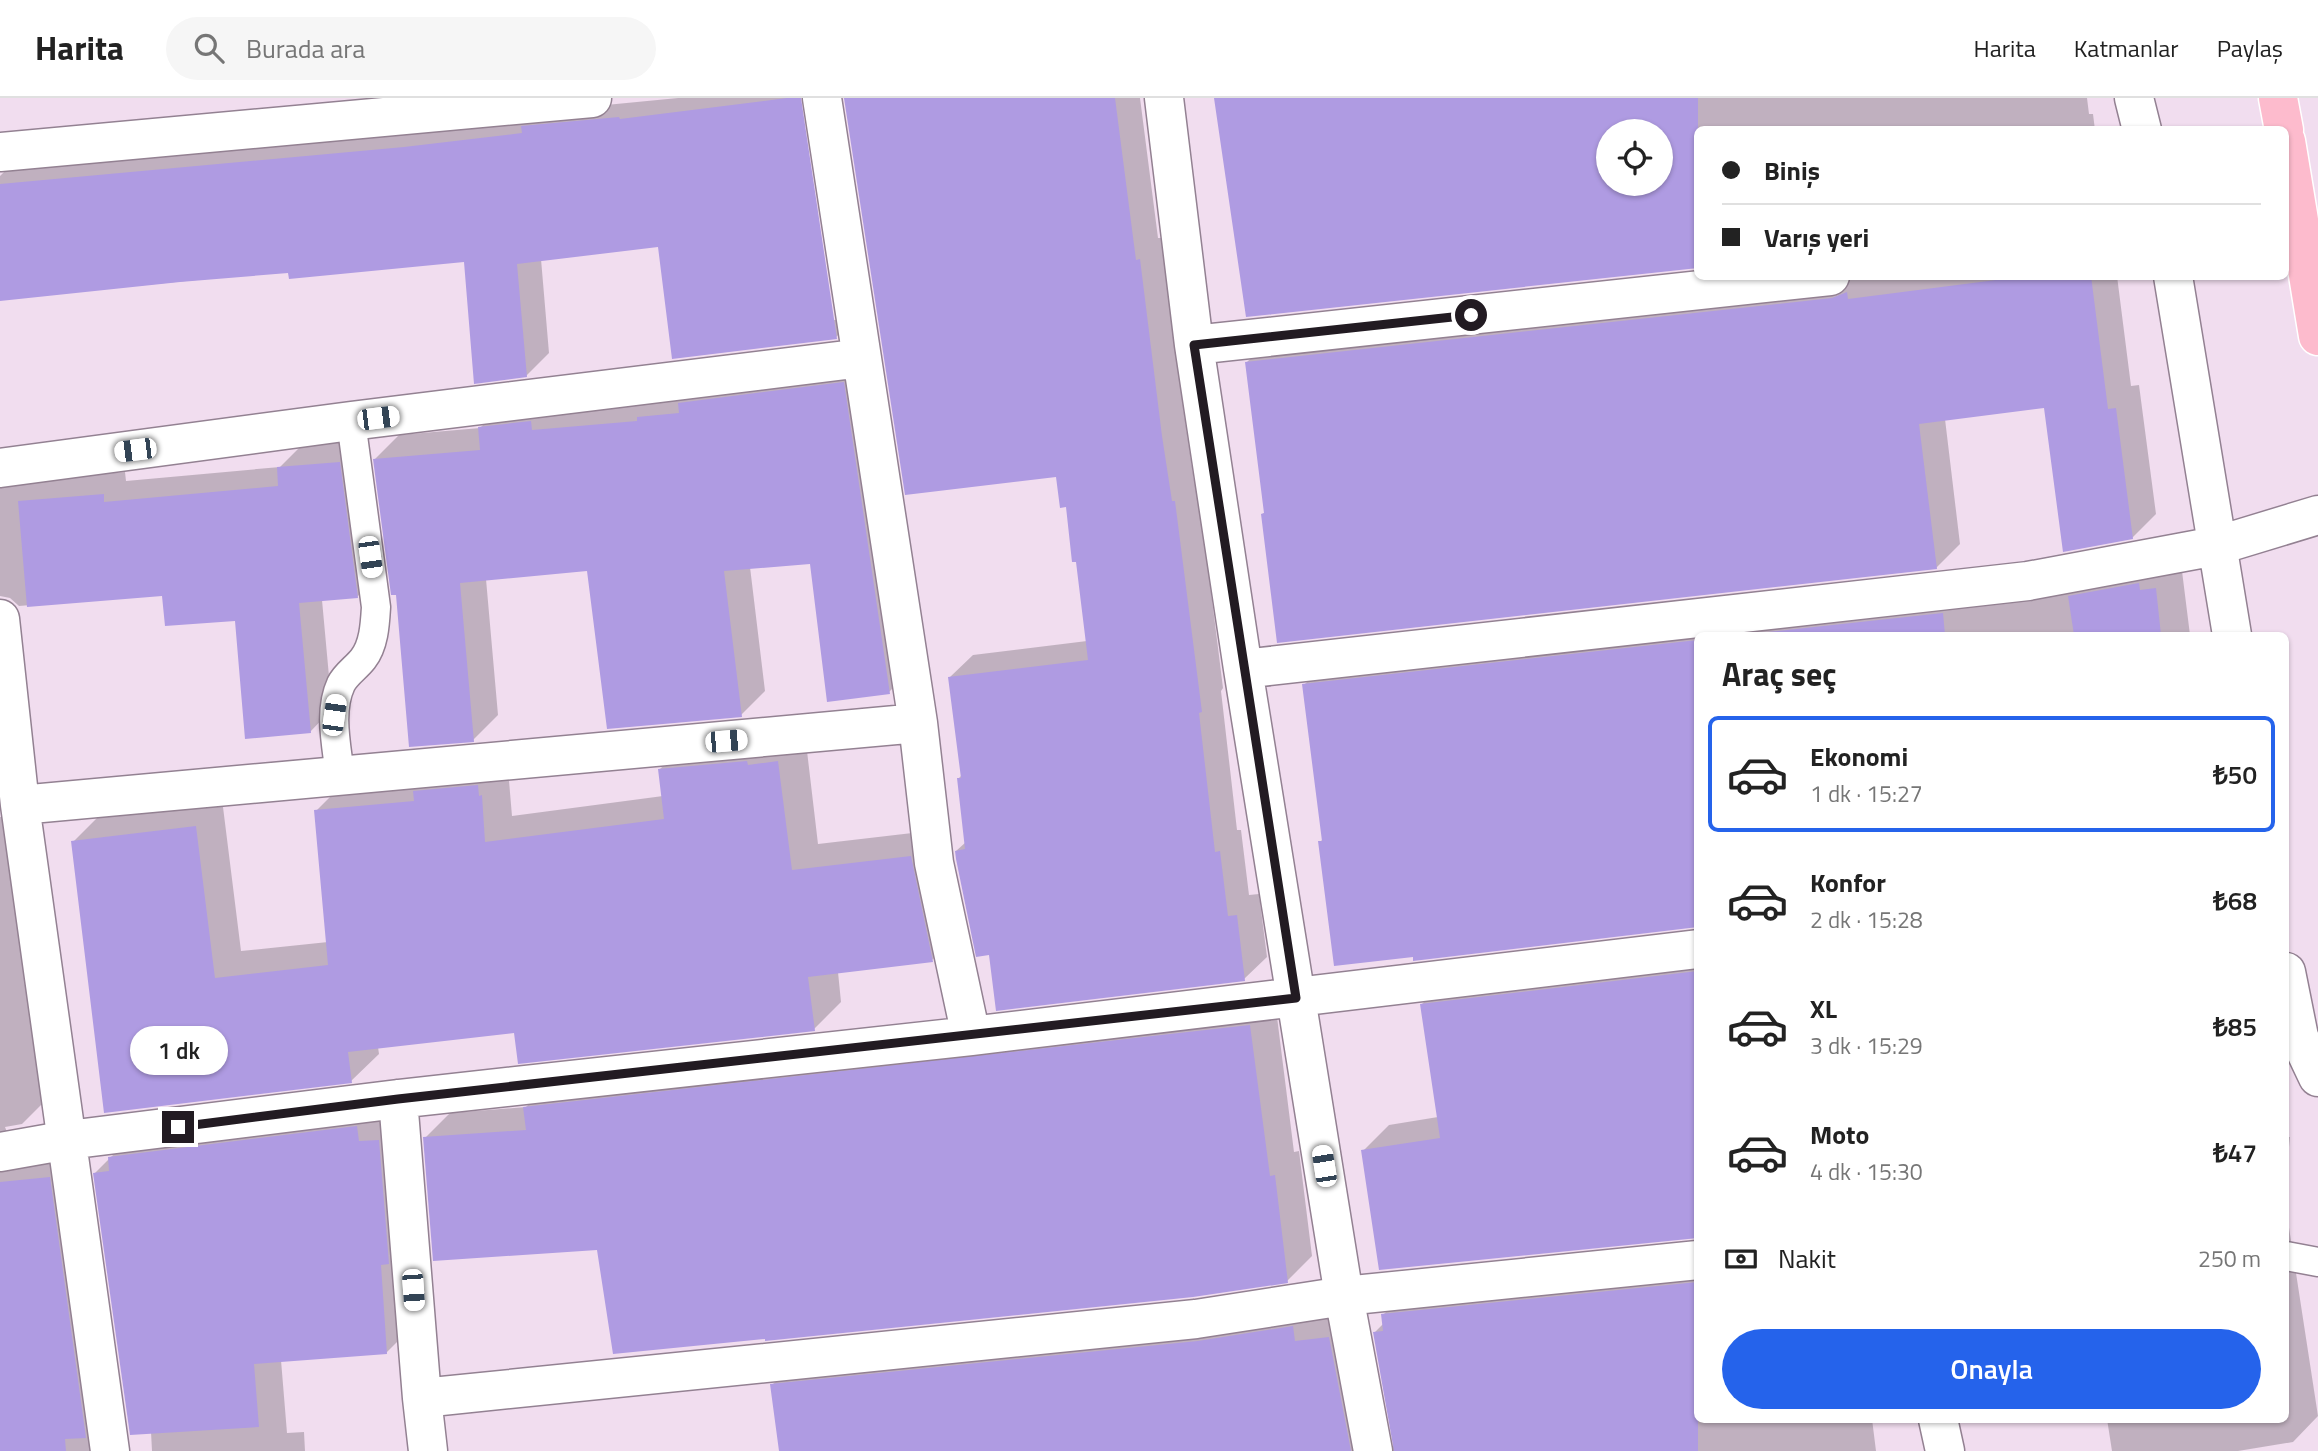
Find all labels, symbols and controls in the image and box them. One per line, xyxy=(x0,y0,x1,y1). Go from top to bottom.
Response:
search box xyxy=(166,17,656,80)
text: Harita xyxy=(35,23,124,73)
icon: search xyxy=(190,29,228,67)
text: Burada ara xyxy=(246,29,365,68)
text: Harita xyxy=(1973,30,2036,66)
text: Katmanlar xyxy=(2074,30,2179,66)
text: Paylaş xyxy=(2217,30,2283,66)
map controls xyxy=(1596,119,1673,196)
button: locate xyxy=(1596,119,1673,196)
text: Biniş xyxy=(1764,151,1820,190)
text: Varış yeri xyxy=(1764,218,1869,257)
route start xyxy=(1455,299,1487,331)
car xyxy=(356,405,401,431)
car xyxy=(113,437,158,463)
car xyxy=(357,535,384,579)
text: Araç seç xyxy=(1722,650,1837,698)
car xyxy=(321,693,348,737)
car xyxy=(705,729,748,753)
text: Ekonomi xyxy=(1810,737,1908,776)
icon: car xyxy=(1726,743,1789,806)
text: ₺50 xyxy=(2213,755,2257,794)
text: 1 dk · 15:27 xyxy=(1810,776,1923,811)
text: Konfor xyxy=(1810,863,1886,902)
icon: car xyxy=(1726,869,1789,932)
text: ₺68 xyxy=(2213,881,2257,920)
text: 2 dk · 15:28 xyxy=(1810,902,1923,937)
text: XL xyxy=(1810,989,1837,1028)
icon: car xyxy=(1726,995,1789,1058)
text: ₺85 xyxy=(2213,1007,2257,1046)
callout: 1 dk xyxy=(129,1026,227,1074)
text: 3 dk · 15:29 xyxy=(1810,1028,1923,1063)
text: 1 dk xyxy=(158,1033,200,1068)
route end xyxy=(162,1111,194,1143)
text: Moto xyxy=(1810,1115,1869,1154)
icon: car xyxy=(1726,1121,1789,1184)
text: ₺47 xyxy=(2213,1133,2257,1172)
car xyxy=(1311,1144,1338,1188)
text: 4 dk · 15:30 xyxy=(1810,1154,1923,1189)
text: Nakit xyxy=(1778,1239,1836,1278)
icon: cash xyxy=(1722,1240,1760,1278)
text: 250 m xyxy=(2198,1241,2261,1276)
car xyxy=(402,1268,425,1312)
button: Onayla xyxy=(1722,1329,2261,1409)

